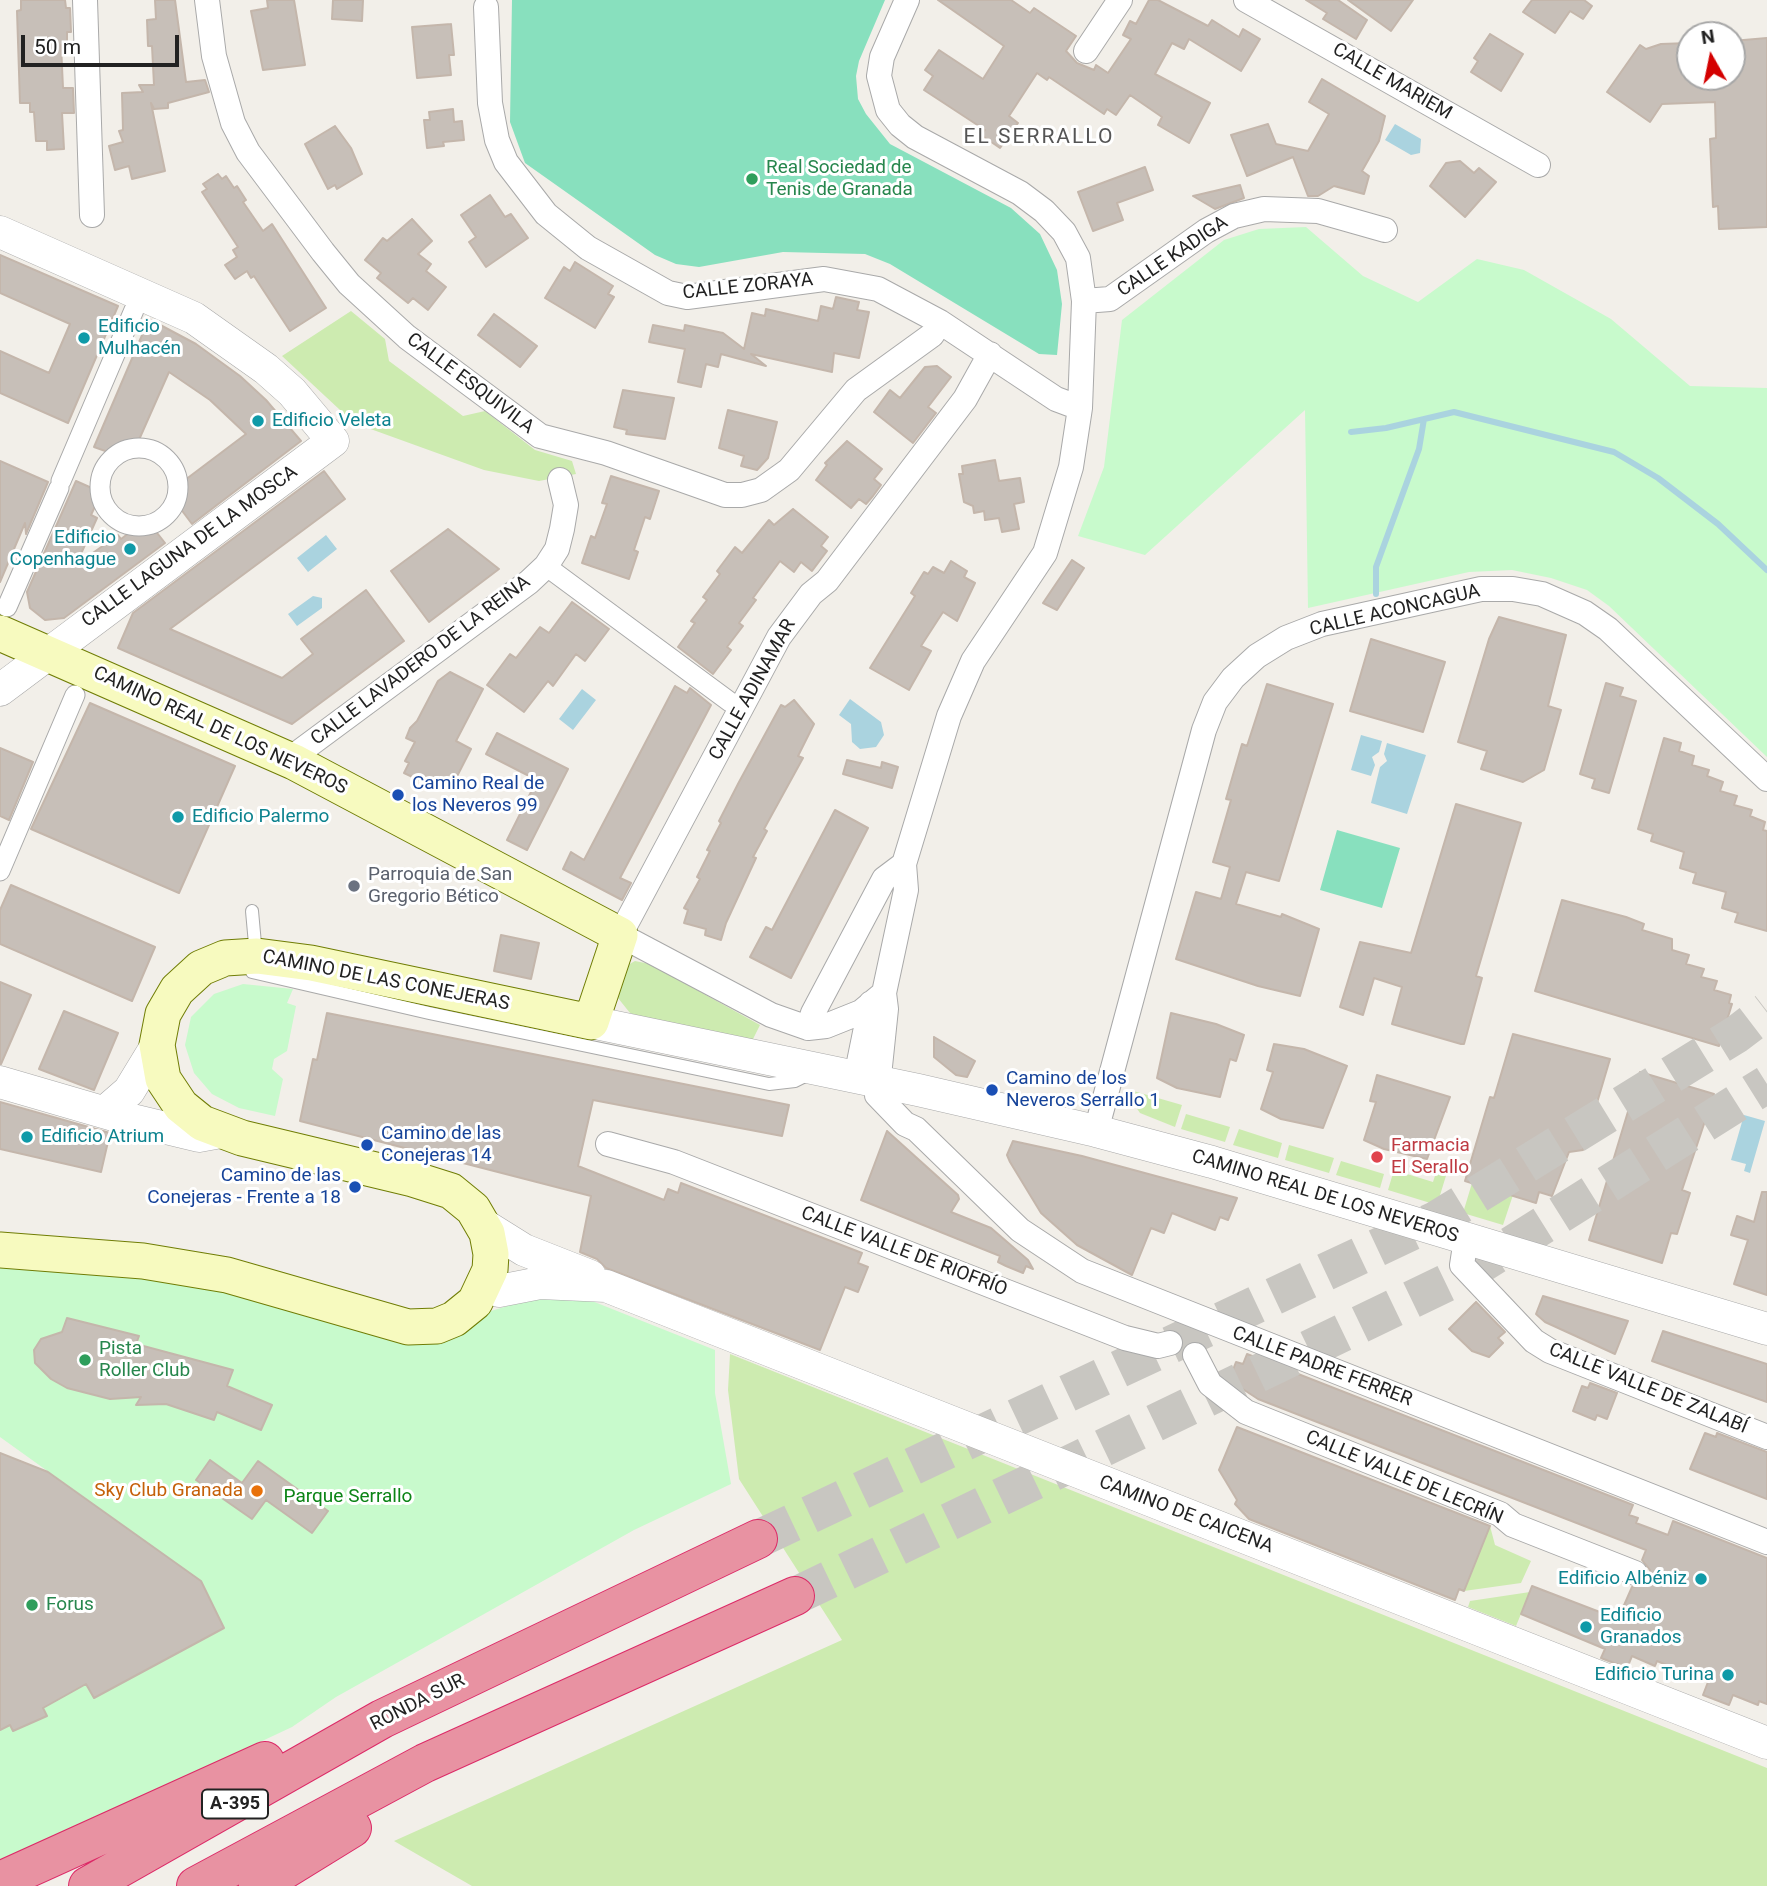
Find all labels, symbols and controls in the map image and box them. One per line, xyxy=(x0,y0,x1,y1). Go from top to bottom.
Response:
scale bar xyxy=(24,21,182,65)
north arrow xyxy=(1676,21,1746,91)
text: N xyxy=(1700,24,1716,49)
text: 50 m xyxy=(34,35,81,59)
street label: CALLE MARIEM xyxy=(1328,39,1456,125)
district label: EL SERRALLO xyxy=(965,125,1113,151)
place label: Real Sociedad de Tenis de Granada xyxy=(766,157,913,201)
marker: Real Sociedad de Tenis de Granada xyxy=(744,171,760,187)
street label: CALLE KADIGA xyxy=(1114,212,1232,302)
street label: CALLE ZORAYA xyxy=(682,269,814,305)
place label: Edificio Mulhacén xyxy=(98,316,181,360)
street label: CALLE ESQUIVILA xyxy=(402,329,538,439)
marker: Edificio Mulhacén xyxy=(76,330,92,346)
place label: Edificio Veleta xyxy=(272,410,392,432)
marker: Edificio Veleta xyxy=(250,413,266,429)
street label: CALLE LAGUNA DE LA MOSCA xyxy=(78,461,302,633)
place label: Edificio Copenhague xyxy=(10,527,116,571)
marker: Edificio Copenhague xyxy=(122,541,138,557)
street label: CALLE LAVADERO DE LA REINA xyxy=(307,571,535,751)
street label: CALLE ACONCAGUA xyxy=(1308,580,1482,642)
street label: CALLE ADINAMAR xyxy=(705,615,801,765)
street label: CAMINO REAL DE LOS NEVEROS xyxy=(89,662,351,800)
place label: Camino Real de los Neveros 99 xyxy=(412,773,544,817)
marker: Camino Real de los Neveros 99 xyxy=(390,787,406,803)
place label: Edificio Palermo xyxy=(192,806,329,828)
marker: Edificio Palermo xyxy=(170,809,186,825)
place label: Parroquia de San Gregorio Bético xyxy=(368,864,512,908)
marker: Parroquia de San Gregorio Bético xyxy=(346,878,362,894)
street label: CAMINO DE LAS CONEJERAS xyxy=(261,946,511,1016)
place label: Camino de los Neveros Serrallo 1 xyxy=(1006,1068,1160,1112)
marker: Camino de los Neveros Serrallo 1 xyxy=(984,1082,1000,1098)
place label: Camino de las Conejeras 14 xyxy=(381,1123,501,1167)
place label: Edificio Atrium xyxy=(41,1126,164,1148)
marker: Edificio Atrium xyxy=(19,1129,35,1145)
place label: Farmacia El Serallo xyxy=(1391,1135,1470,1179)
marker: Camino de las Conejeras 14 xyxy=(359,1137,375,1153)
street label: CAMINO REAL DE LOS NEVEROS xyxy=(1189,1146,1461,1248)
marker: Farmacia El Serallo xyxy=(1369,1149,1385,1165)
place label: Camino de las Conejeras - Frente a 18 xyxy=(147,1165,341,1209)
marker: Camino de las Conejeras - Frente a 18 xyxy=(347,1179,363,1195)
street label: CALLE VALLE DE RIOFRÍO xyxy=(798,1202,1010,1302)
street label: CALLE PADRE FERRER xyxy=(1229,1322,1415,1412)
place label: Pista Roller Club xyxy=(99,1338,190,1382)
street label: CALLE VALLE DE ZALABÍ xyxy=(1545,1339,1751,1439)
marker: Pista Roller Club xyxy=(77,1352,93,1368)
street label: CALLE VALLE DE LECRÍN xyxy=(1302,1426,1506,1530)
street label: CAMINO DE CAICENA xyxy=(1096,1471,1276,1559)
place label: Sky Club Granada xyxy=(94,1480,243,1502)
marker: Sky Club Granada xyxy=(249,1483,265,1499)
park label: Parque Serrallo xyxy=(284,1486,412,1508)
place label: Edificio Albéniz xyxy=(1558,1568,1687,1590)
marker: Edificio Albéniz xyxy=(1693,1571,1709,1587)
place label: Forus xyxy=(46,1594,94,1616)
marker: Forus xyxy=(24,1597,40,1613)
place label: Edificio Granados xyxy=(1600,1605,1682,1649)
marker: Edificio Granados xyxy=(1578,1619,1594,1635)
place label: Edificio Turina xyxy=(1595,1664,1714,1686)
marker: Edificio Turina xyxy=(1720,1667,1736,1683)
street label: RONDA SUR xyxy=(367,1669,469,1737)
road number: A-395 xyxy=(202,1790,268,1818)

